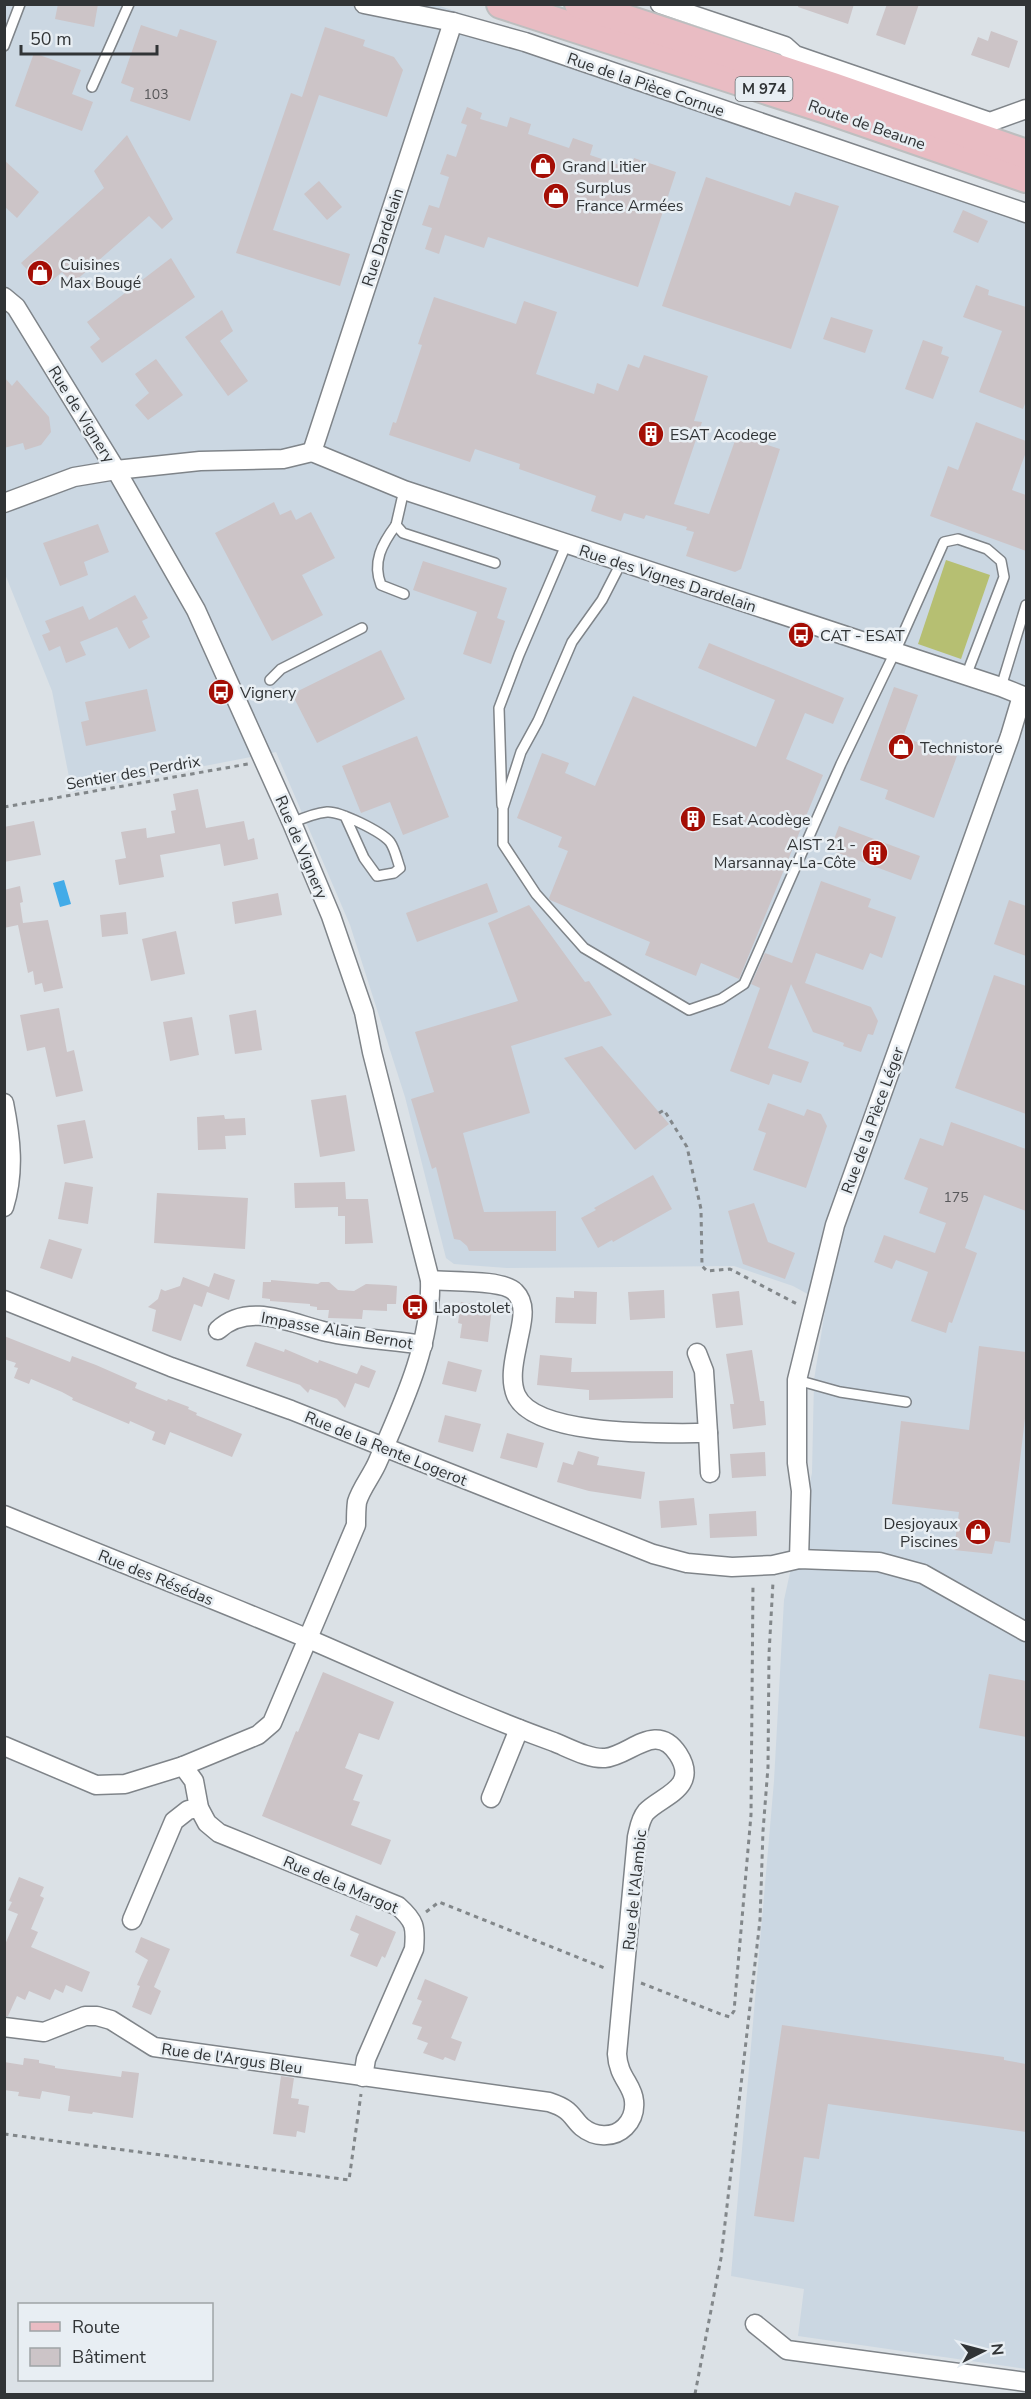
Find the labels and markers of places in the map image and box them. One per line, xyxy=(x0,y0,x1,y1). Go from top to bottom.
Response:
shop icon: Grand Litier xyxy=(528,151,558,181)
place label: Grand Litier xyxy=(562,156,646,178)
place label: Surplus France Armées xyxy=(576,177,684,217)
shop icon: Surplus France Armées xyxy=(541,181,571,211)
place label: Cuisines Max Bougé xyxy=(60,254,141,294)
shop icon: Cuisines Max Bougé xyxy=(25,258,55,288)
building icon: ESAT Acodege xyxy=(636,419,666,449)
place label: ESAT Acodege xyxy=(670,424,777,446)
bus stop icon: CAT - ESAT xyxy=(786,620,816,650)
place label: CAT - ESAT xyxy=(820,625,905,647)
bus stop icon: Vignery xyxy=(206,677,236,707)
place label: Vignery xyxy=(239,682,297,704)
shop icon: Technistore xyxy=(886,732,916,762)
place label: Technistore xyxy=(920,737,1002,759)
building icon: Esat Acodège xyxy=(678,804,708,834)
place label: Esat Acodège xyxy=(712,809,811,831)
place label: AIST 21 - Marsannay-La-Côte xyxy=(714,834,856,874)
building icon: AIST 21 - Marsannay-La-Côte xyxy=(860,838,890,868)
bus stop icon: Lapostolet xyxy=(400,1292,430,1322)
place label: Lapostolet xyxy=(434,1297,511,1319)
place label: Desjoyaux Piscines xyxy=(883,1513,959,1553)
shop icon: Desjoyaux Piscines xyxy=(963,1517,993,1547)

